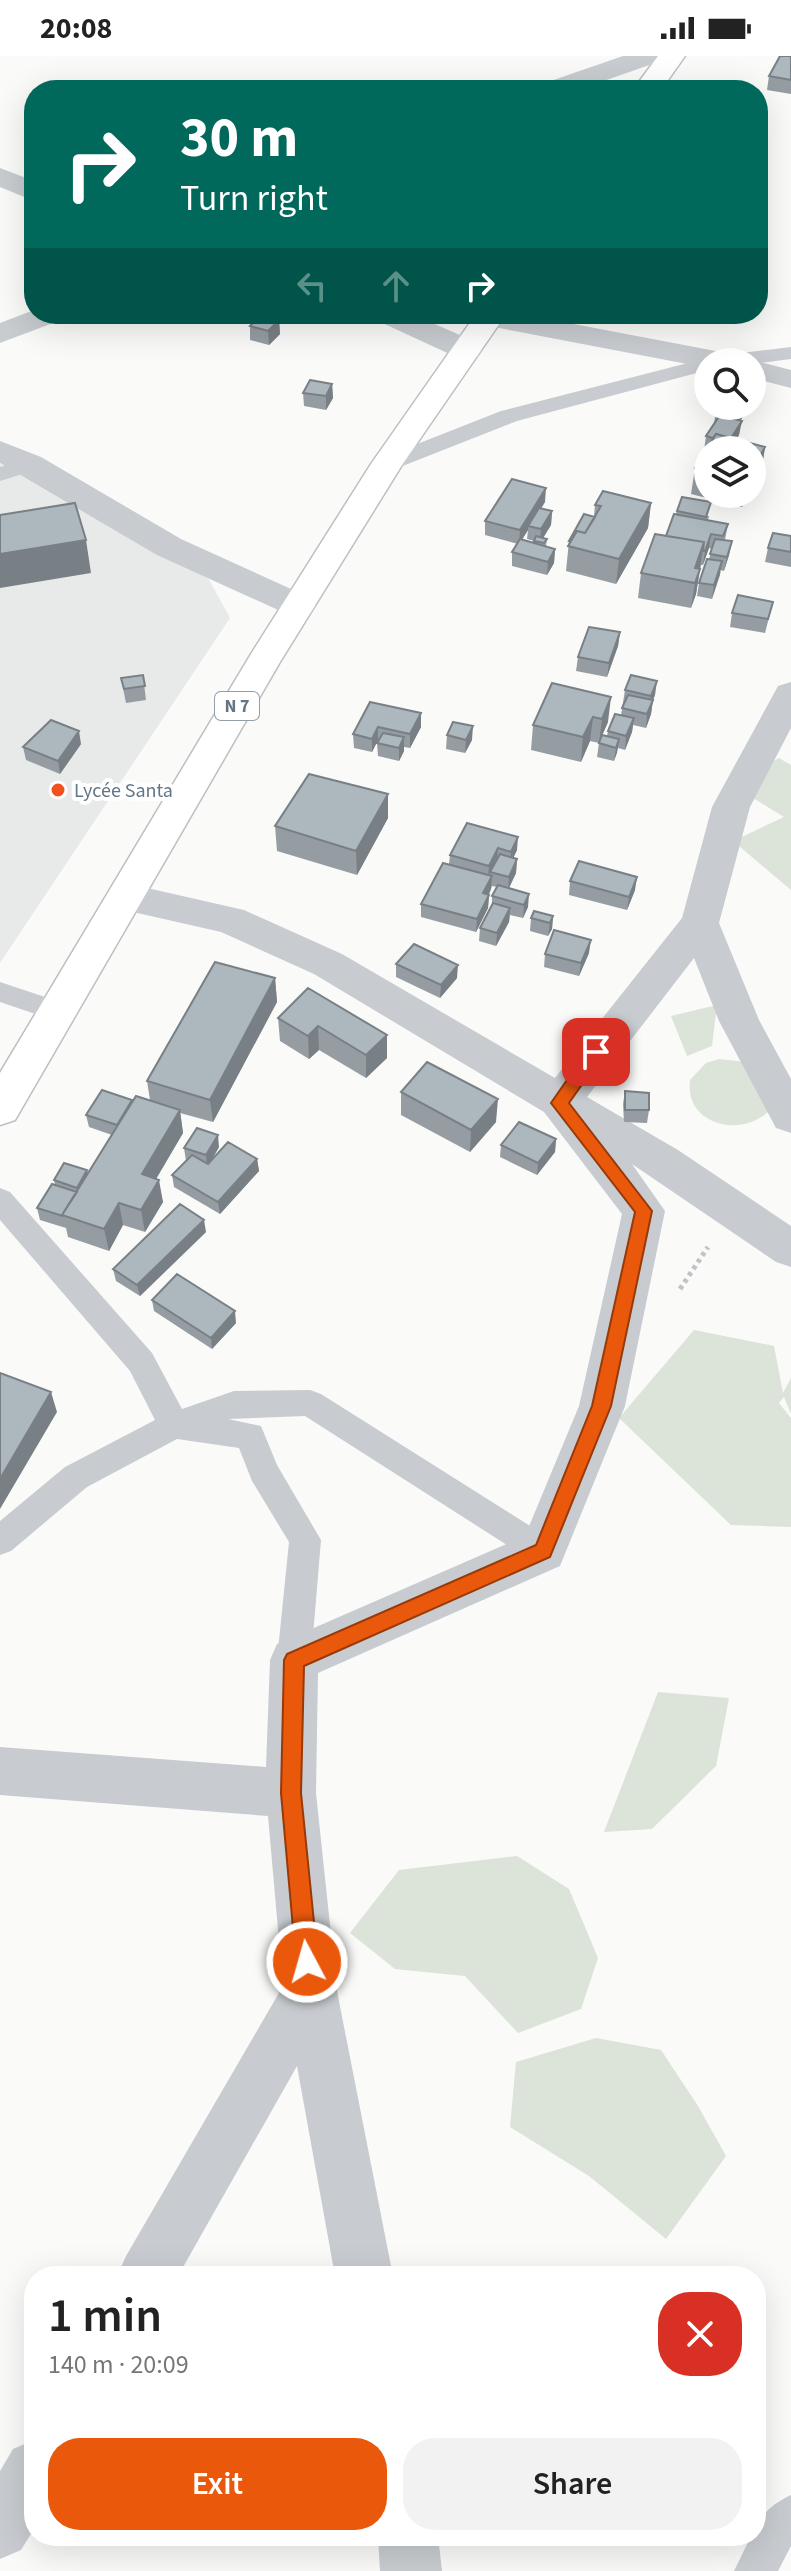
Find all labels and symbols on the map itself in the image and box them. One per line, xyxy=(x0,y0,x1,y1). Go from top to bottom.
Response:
road number: N 7 xyxy=(215,692,259,720)
place label: Lycée Santa xyxy=(74,777,173,805)
marker: Lycée Santa xyxy=(49,781,67,799)
pin xyxy=(562,1018,630,1086)
position arrow xyxy=(265,1920,349,2004)

